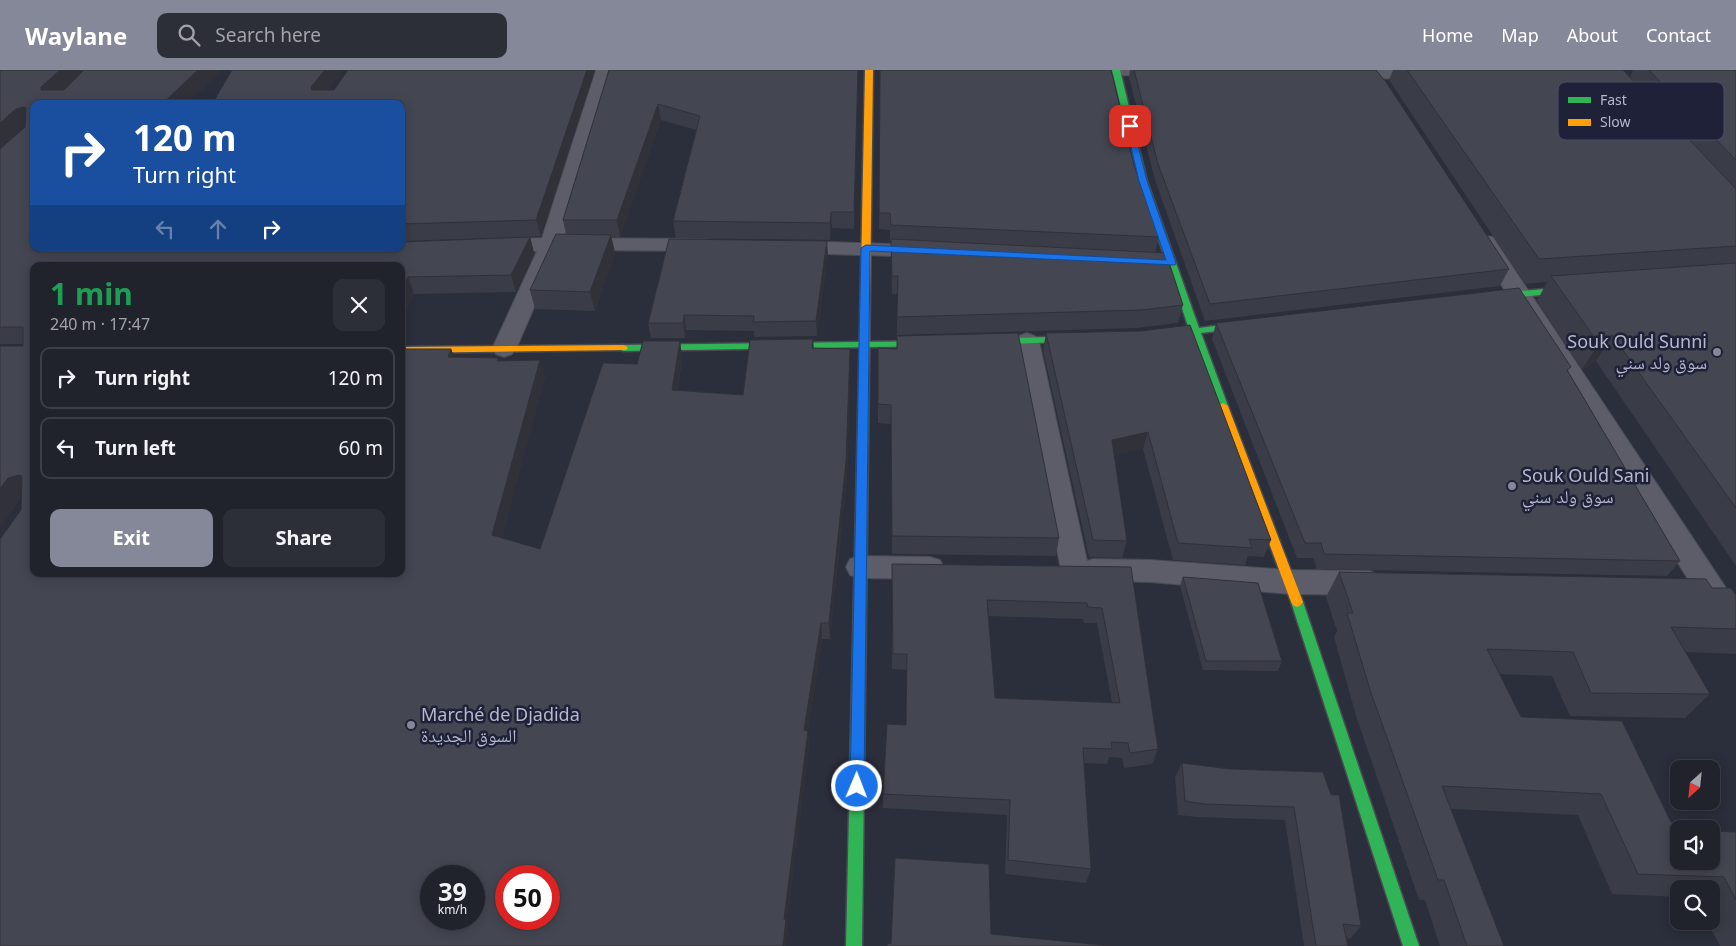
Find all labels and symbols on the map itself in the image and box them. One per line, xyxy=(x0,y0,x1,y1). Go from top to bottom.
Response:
legend xyxy=(1558,82,1724,140)
text: Fast xyxy=(1600,90,1627,109)
pin xyxy=(1109,105,1151,147)
text: Slow xyxy=(1600,112,1631,131)
place label: Souk Ould Sunni سوق ولد سني xyxy=(1567,329,1707,378)
marker: Souk Ould Sunni سوق ولد سني xyxy=(1711,346,1723,358)
place label: Souk Ould Sani سوق ولد سني xyxy=(1522,463,1650,512)
marker: Souk Ould Sani سوق ولد سني xyxy=(1506,480,1518,492)
place label: Marché de Djadida السوق الجديدة xyxy=(421,702,580,747)
marker: Marché de Djadida السوق الجديدة xyxy=(405,719,417,731)
position arrow xyxy=(830,759,882,811)
north arrow xyxy=(1670,760,1720,810)
speed limit sign: 50 xyxy=(495,865,560,930)

